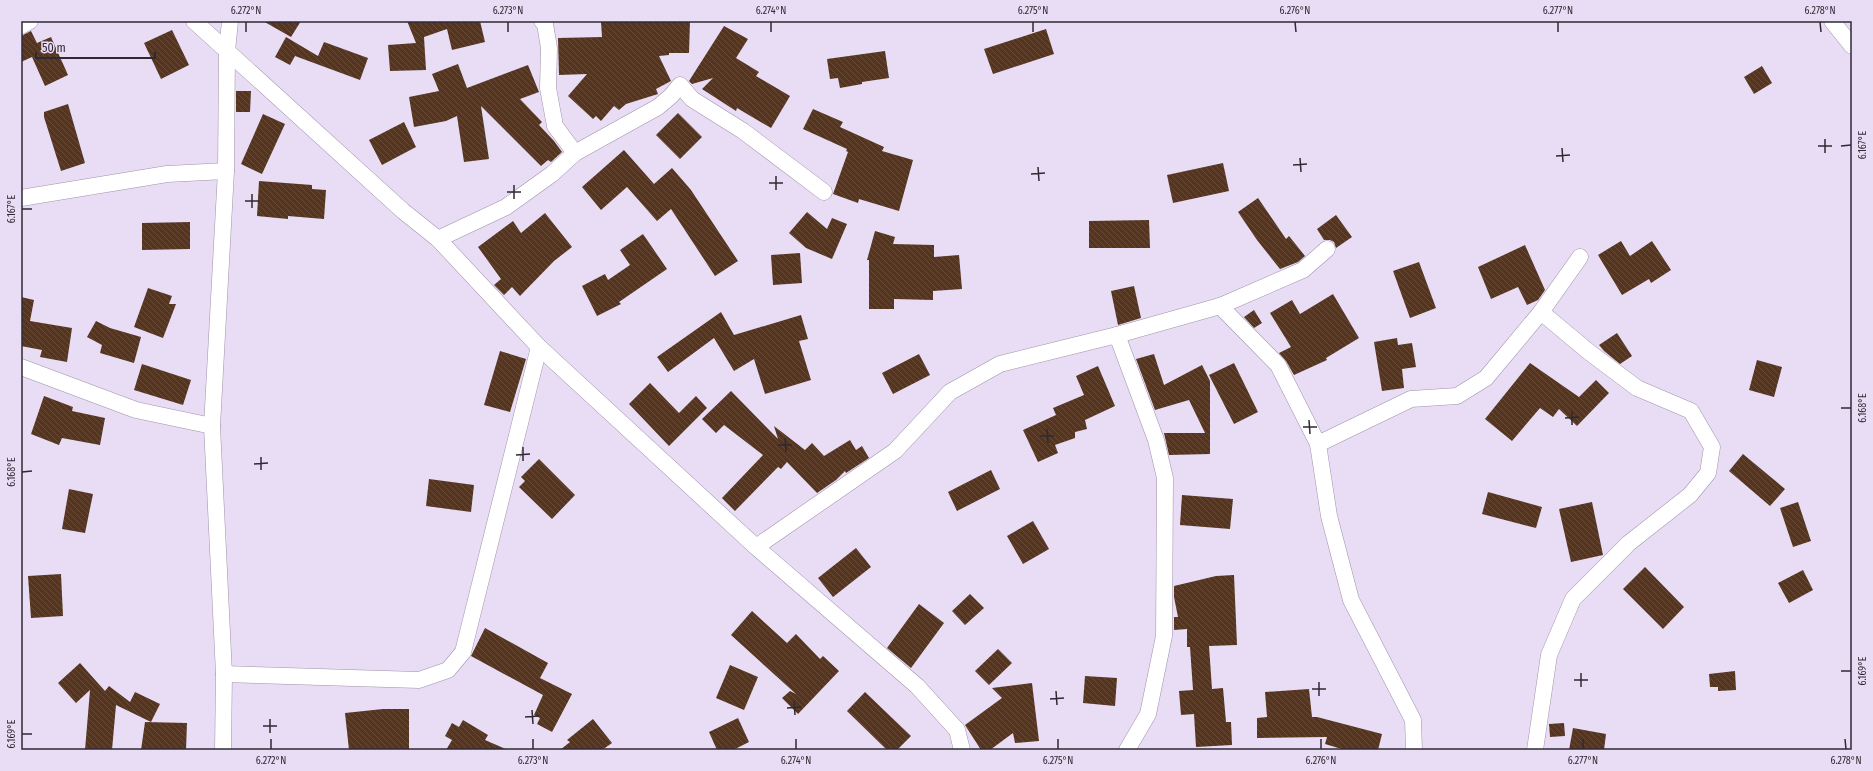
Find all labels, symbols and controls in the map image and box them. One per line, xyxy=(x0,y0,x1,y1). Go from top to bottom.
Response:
text: 6.272°N xyxy=(231,5,261,17)
text: 6.273°N xyxy=(493,5,523,17)
text: 6.274°N xyxy=(756,5,786,17)
text: 6.275°N xyxy=(1018,5,1048,17)
text: 6.276°N xyxy=(1280,5,1310,17)
text: 6.277°N xyxy=(1543,5,1573,17)
text: 6.278°N xyxy=(1804,5,1836,17)
scale bar xyxy=(36,34,155,60)
text: 50 m xyxy=(42,41,66,55)
text: 6.167°E xyxy=(1857,131,1869,159)
text: 6.167°E xyxy=(6,195,18,223)
text: 6.168°E xyxy=(1857,393,1869,423)
text: 6.168°E xyxy=(6,457,18,487)
text: 6.169°E xyxy=(1857,656,1869,686)
text: 6.169°E xyxy=(6,719,18,749)
text: 6.272°N xyxy=(256,755,286,767)
text: 6.273°N xyxy=(518,755,548,767)
text: 6.274°N xyxy=(781,755,811,767)
text: 6.275°N xyxy=(1043,755,1073,767)
text: 6.276°N xyxy=(1306,755,1336,767)
text: 6.277°N xyxy=(1568,755,1598,767)
text: 6.278°N xyxy=(1830,755,1862,767)

